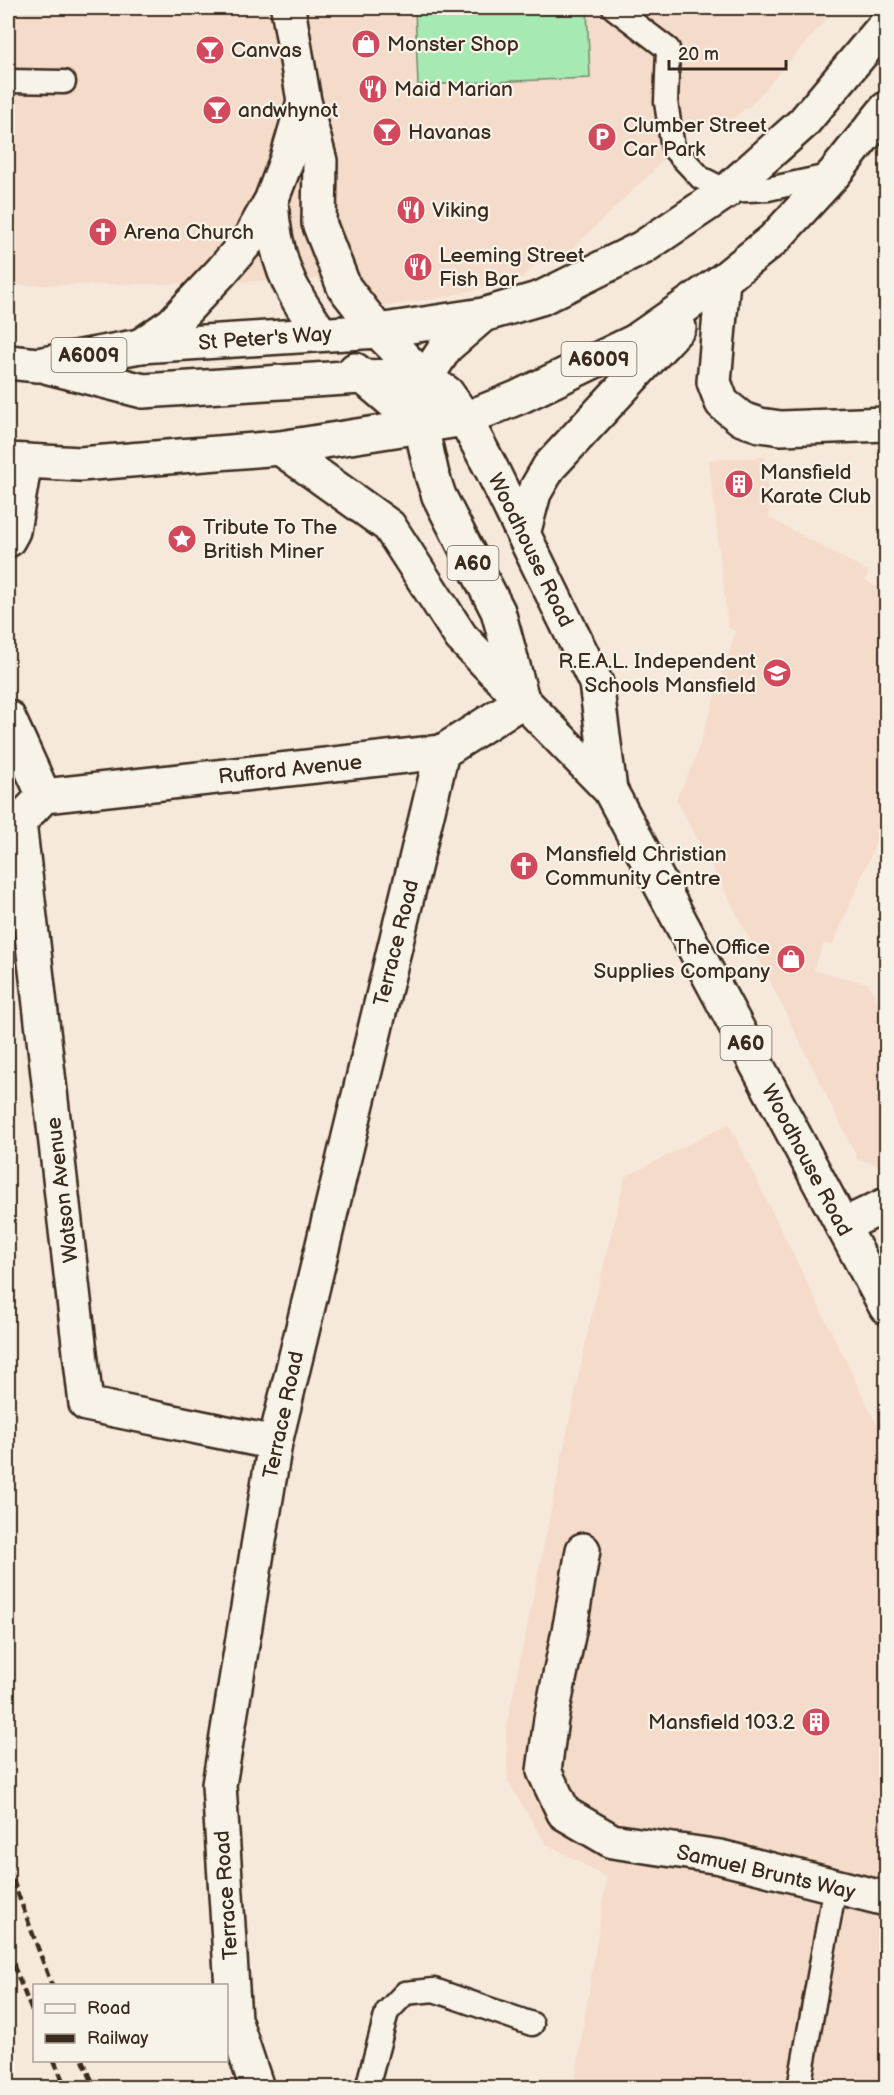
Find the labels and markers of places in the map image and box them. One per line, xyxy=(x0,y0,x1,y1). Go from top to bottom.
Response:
shop icon: Monster Shop xyxy=(350,28,382,60)
place label: Monster Shop xyxy=(387,32,519,57)
bar icon: Canvas xyxy=(194,34,226,66)
place label: Canvas xyxy=(231,38,302,63)
restaurant icon: Maid Marian xyxy=(357,73,389,105)
place label: Maid Marian xyxy=(394,77,513,102)
bar icon: andwhynot xyxy=(201,94,233,126)
place label: andwhynot xyxy=(238,98,339,123)
place label: Clumber Street Car Park xyxy=(623,113,767,162)
bar icon: Havanas xyxy=(371,116,403,148)
place label: Havanas xyxy=(408,120,491,145)
parking icon: Clumber Street Car Park xyxy=(586,121,618,153)
restaurant icon: Viking xyxy=(395,194,427,226)
place label: Viking xyxy=(432,198,489,223)
church icon: Arena Church xyxy=(87,216,119,248)
place label: Arena Church xyxy=(124,220,254,245)
place label: Leeming Street Fish Bar xyxy=(439,243,585,292)
restaurant icon: Leeming Street Fish Bar xyxy=(402,251,434,283)
place label: Mansfield Karate Club xyxy=(760,460,871,509)
building icon: Mansfield Karate Club xyxy=(723,468,755,500)
place label: Tribute To The British Miner xyxy=(203,515,337,564)
place icon: Tribute To The British Miner xyxy=(166,523,198,555)
place label: R.E.A.L. Independent Schools Mansfield xyxy=(558,649,757,698)
school or university icon: R.E.A.L. Independent Schools Mansfield xyxy=(761,657,793,689)
place label: Mansfield Christian Community Centre xyxy=(545,842,727,891)
church icon: Mansfield Christian Community Centre xyxy=(508,850,540,882)
place label: The Office Supplies Company xyxy=(593,935,770,984)
shop icon: The Office Supplies Company xyxy=(775,943,807,975)
building icon: Mansfield 103.2 xyxy=(800,1706,832,1738)
place label: Mansfield 103.2 xyxy=(648,1710,796,1735)

